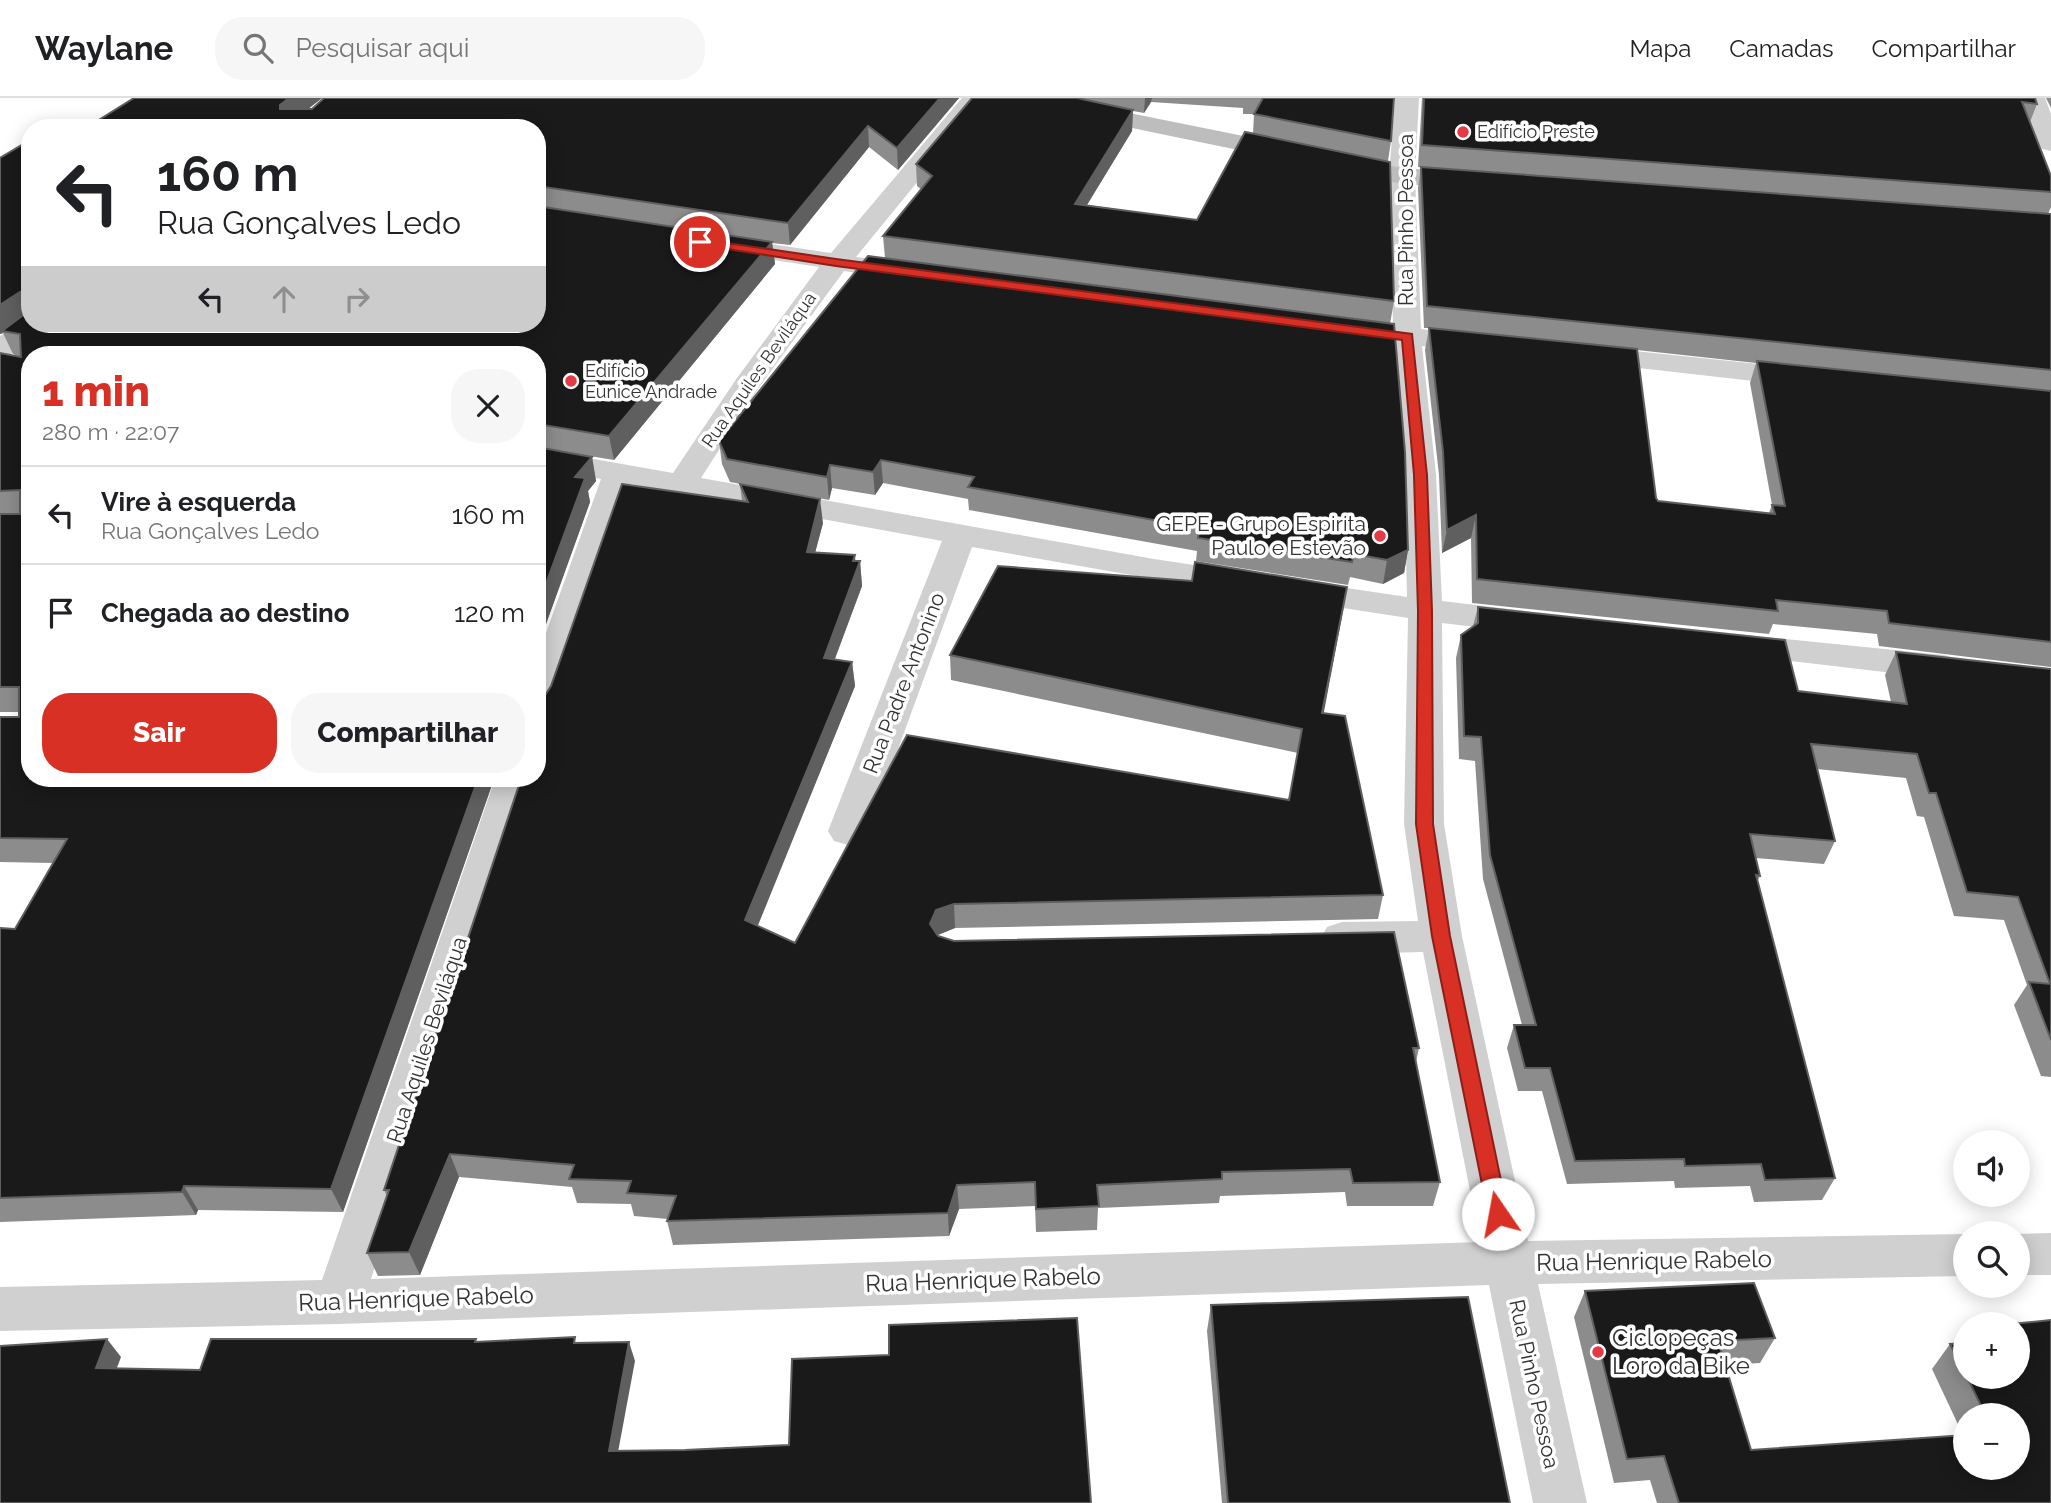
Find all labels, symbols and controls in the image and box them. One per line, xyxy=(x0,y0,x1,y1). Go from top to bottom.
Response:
search box xyxy=(215,17,705,80)
text: Waylane xyxy=(35,29,173,68)
icon: search xyxy=(239,29,277,67)
text: Pesquisar aqui xyxy=(295,33,469,63)
text: Mapa xyxy=(1629,34,1691,63)
text: Camadas xyxy=(1729,34,1834,63)
text: Compartilhar xyxy=(1872,34,2016,63)
place label: Edifício Preste xyxy=(1477,121,1595,142)
marker: Edifício Preste xyxy=(1455,124,1471,140)
street label: Rua Pinho Pessoa xyxy=(1393,134,1418,306)
text: 160 m xyxy=(157,145,298,202)
icon: left xyxy=(42,147,133,238)
text: Rua Gonçalves Ledo xyxy=(157,204,461,241)
pin xyxy=(670,212,730,272)
icon: arrive xyxy=(681,223,719,261)
icon: left xyxy=(192,280,230,318)
icon: ahead xyxy=(265,280,303,318)
icon: right xyxy=(338,280,376,318)
street label: Rua Aquiles Beviláqua xyxy=(697,288,820,451)
place label: Edifício Eunice Andrade xyxy=(585,360,717,402)
text: 1 min xyxy=(42,367,150,416)
button: close xyxy=(451,369,525,443)
marker: Edifício Eunice Andrade xyxy=(563,373,579,389)
text: 280 m · 22:07 xyxy=(42,418,179,445)
text: Vire à esquerda xyxy=(101,487,296,517)
icon: left xyxy=(42,496,80,534)
text: 160 m xyxy=(452,500,525,530)
place label: GEPE - Grupo Espirita Paulo e Estevão xyxy=(1156,511,1366,560)
text: Rua Gonçalves Ledo xyxy=(101,517,319,544)
marker: GEPE - Grupo Espirita Paulo e Estevão xyxy=(1372,528,1388,544)
street label: Rua Padre Antonino xyxy=(858,589,950,777)
icon: arrive xyxy=(42,594,80,632)
text: Chegada ao destino xyxy=(101,598,350,628)
text: 120 m xyxy=(454,598,525,628)
button: Sair xyxy=(42,693,277,773)
button: Compartilhar xyxy=(291,693,525,773)
street label: Rua Aquiles Beviláqua xyxy=(381,934,472,1146)
map controls xyxy=(1953,1130,2030,1480)
button: sound xyxy=(1953,1130,2030,1207)
position arrow xyxy=(1461,1177,1535,1251)
button: search xyxy=(1953,1221,2030,1298)
street label: Rua Henrique Rabelo xyxy=(1536,1244,1772,1277)
street label: Rua Henrique Rabelo xyxy=(865,1261,1101,1298)
street label: Rua Henrique Rabelo xyxy=(298,1280,534,1317)
street label: Rua Pinho Pessoa xyxy=(1504,1297,1565,1471)
button: + xyxy=(1953,1312,2030,1389)
place label: Ciclopeças Loro da Bike xyxy=(1612,1323,1750,1380)
marker: Ciclopeças Loro da Bike xyxy=(1590,1344,1606,1360)
button: − xyxy=(1953,1403,2030,1480)

